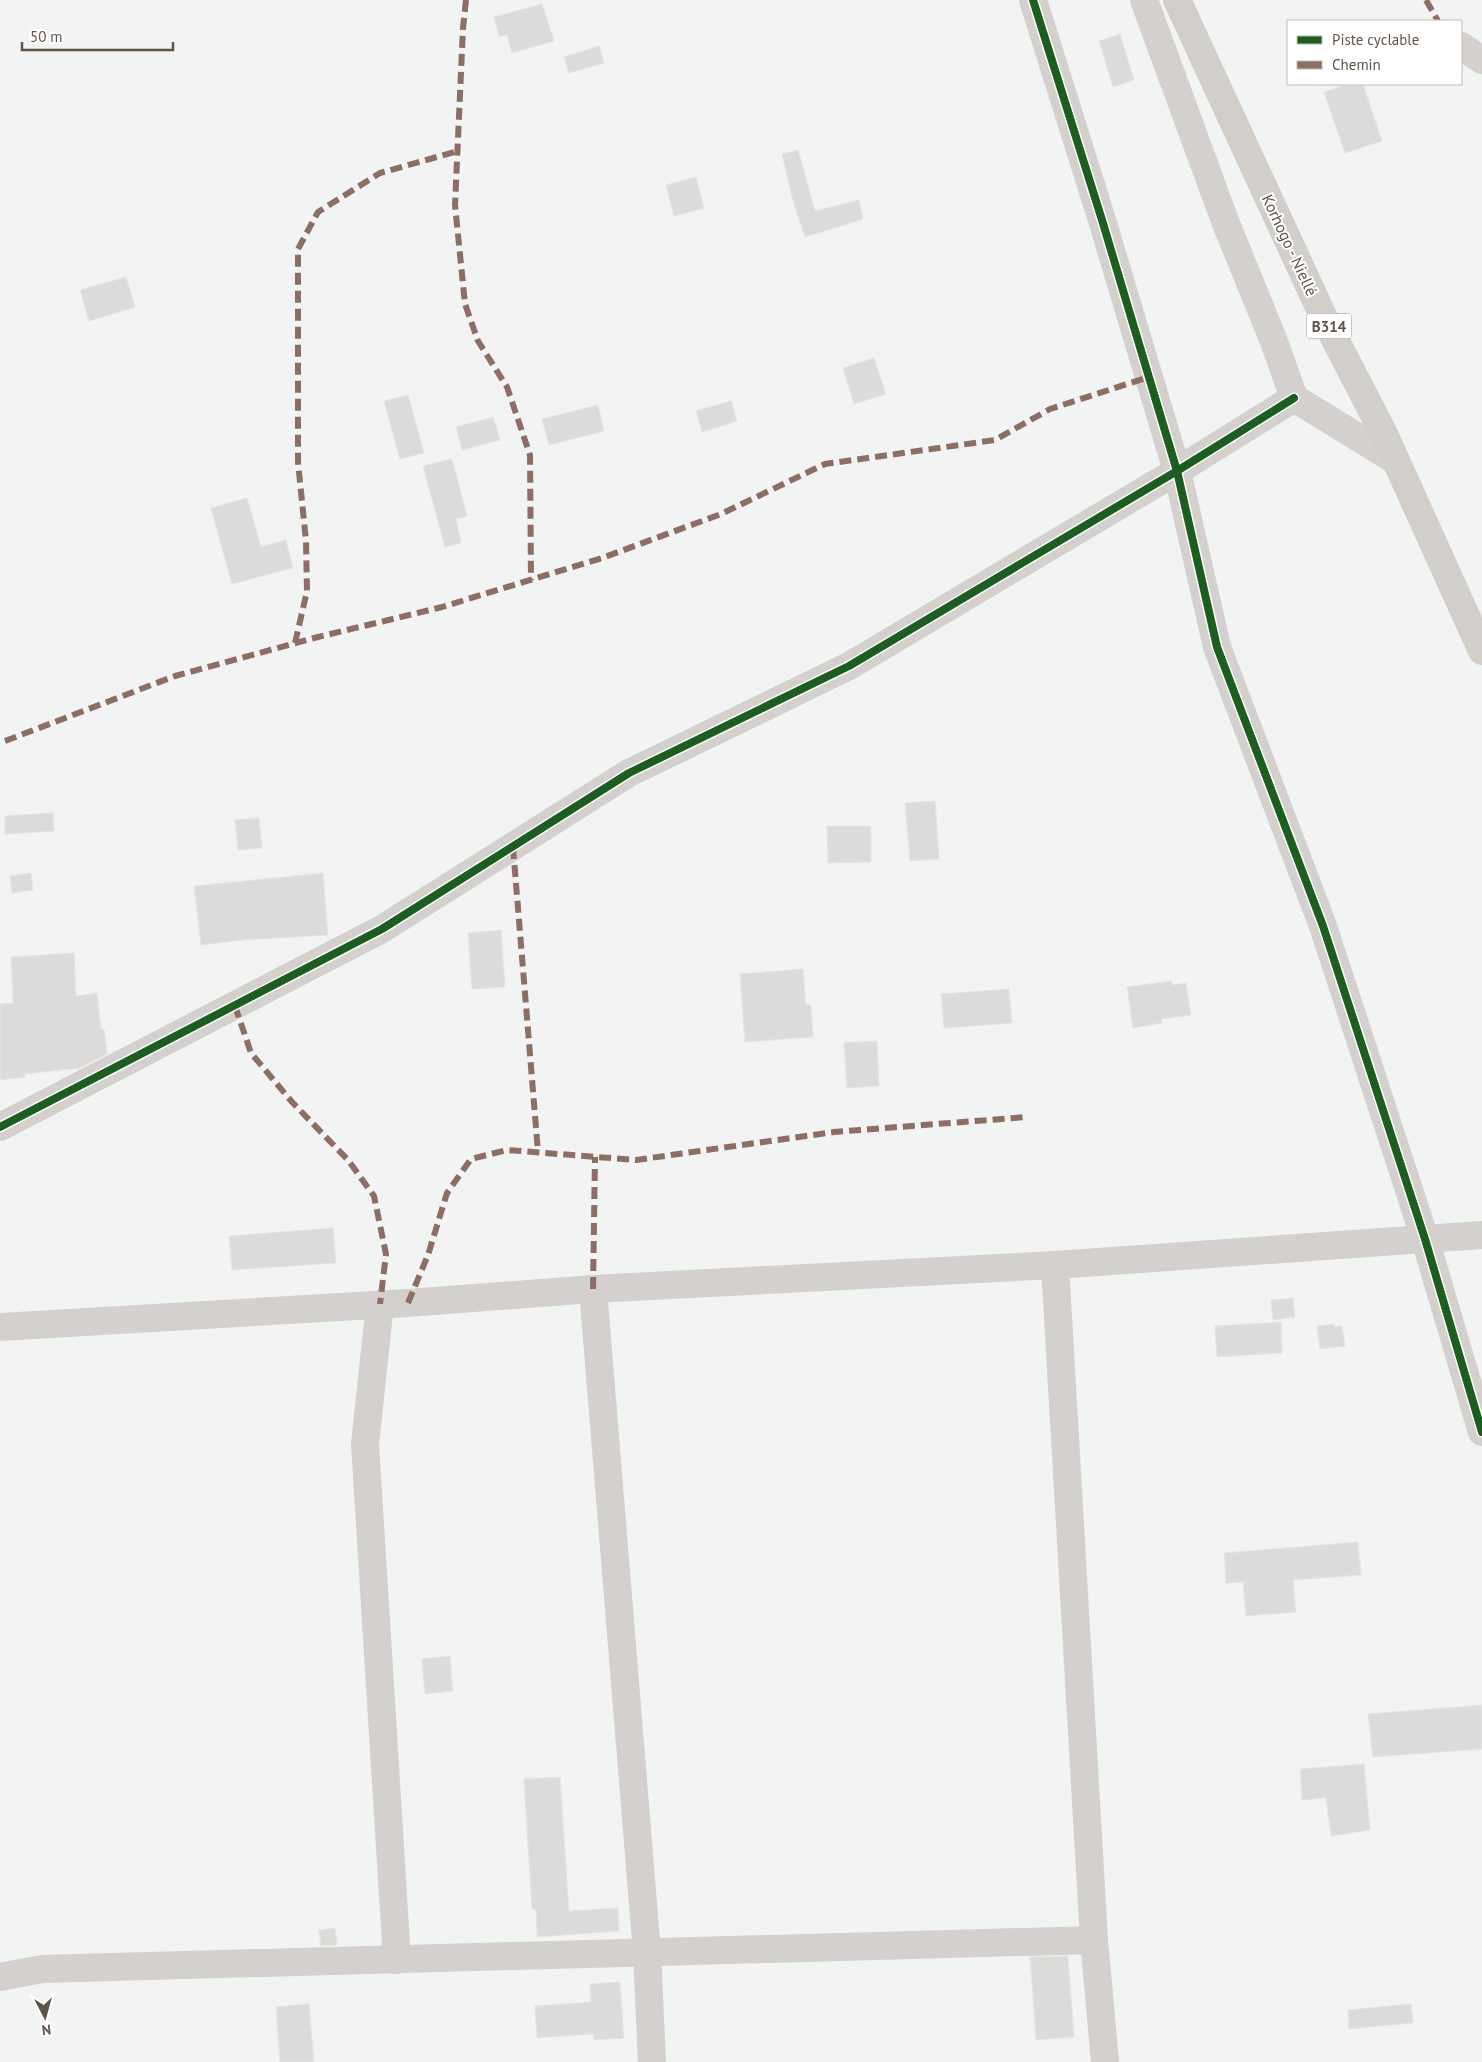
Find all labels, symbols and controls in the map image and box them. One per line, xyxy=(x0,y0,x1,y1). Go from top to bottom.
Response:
scale bar xyxy=(22,20,174,52)
legend xyxy=(1287,20,1462,85)
text: 50 m xyxy=(30,27,63,46)
text: Piste cyclable xyxy=(1332,30,1419,49)
text: Chemin xyxy=(1332,55,1381,74)
street label: Korhogo - Niellé xyxy=(1258,191,1322,299)
road number: B314 xyxy=(1306,314,1352,338)
north arrow xyxy=(20,1992,70,2042)
text: N xyxy=(41,2020,52,2039)

